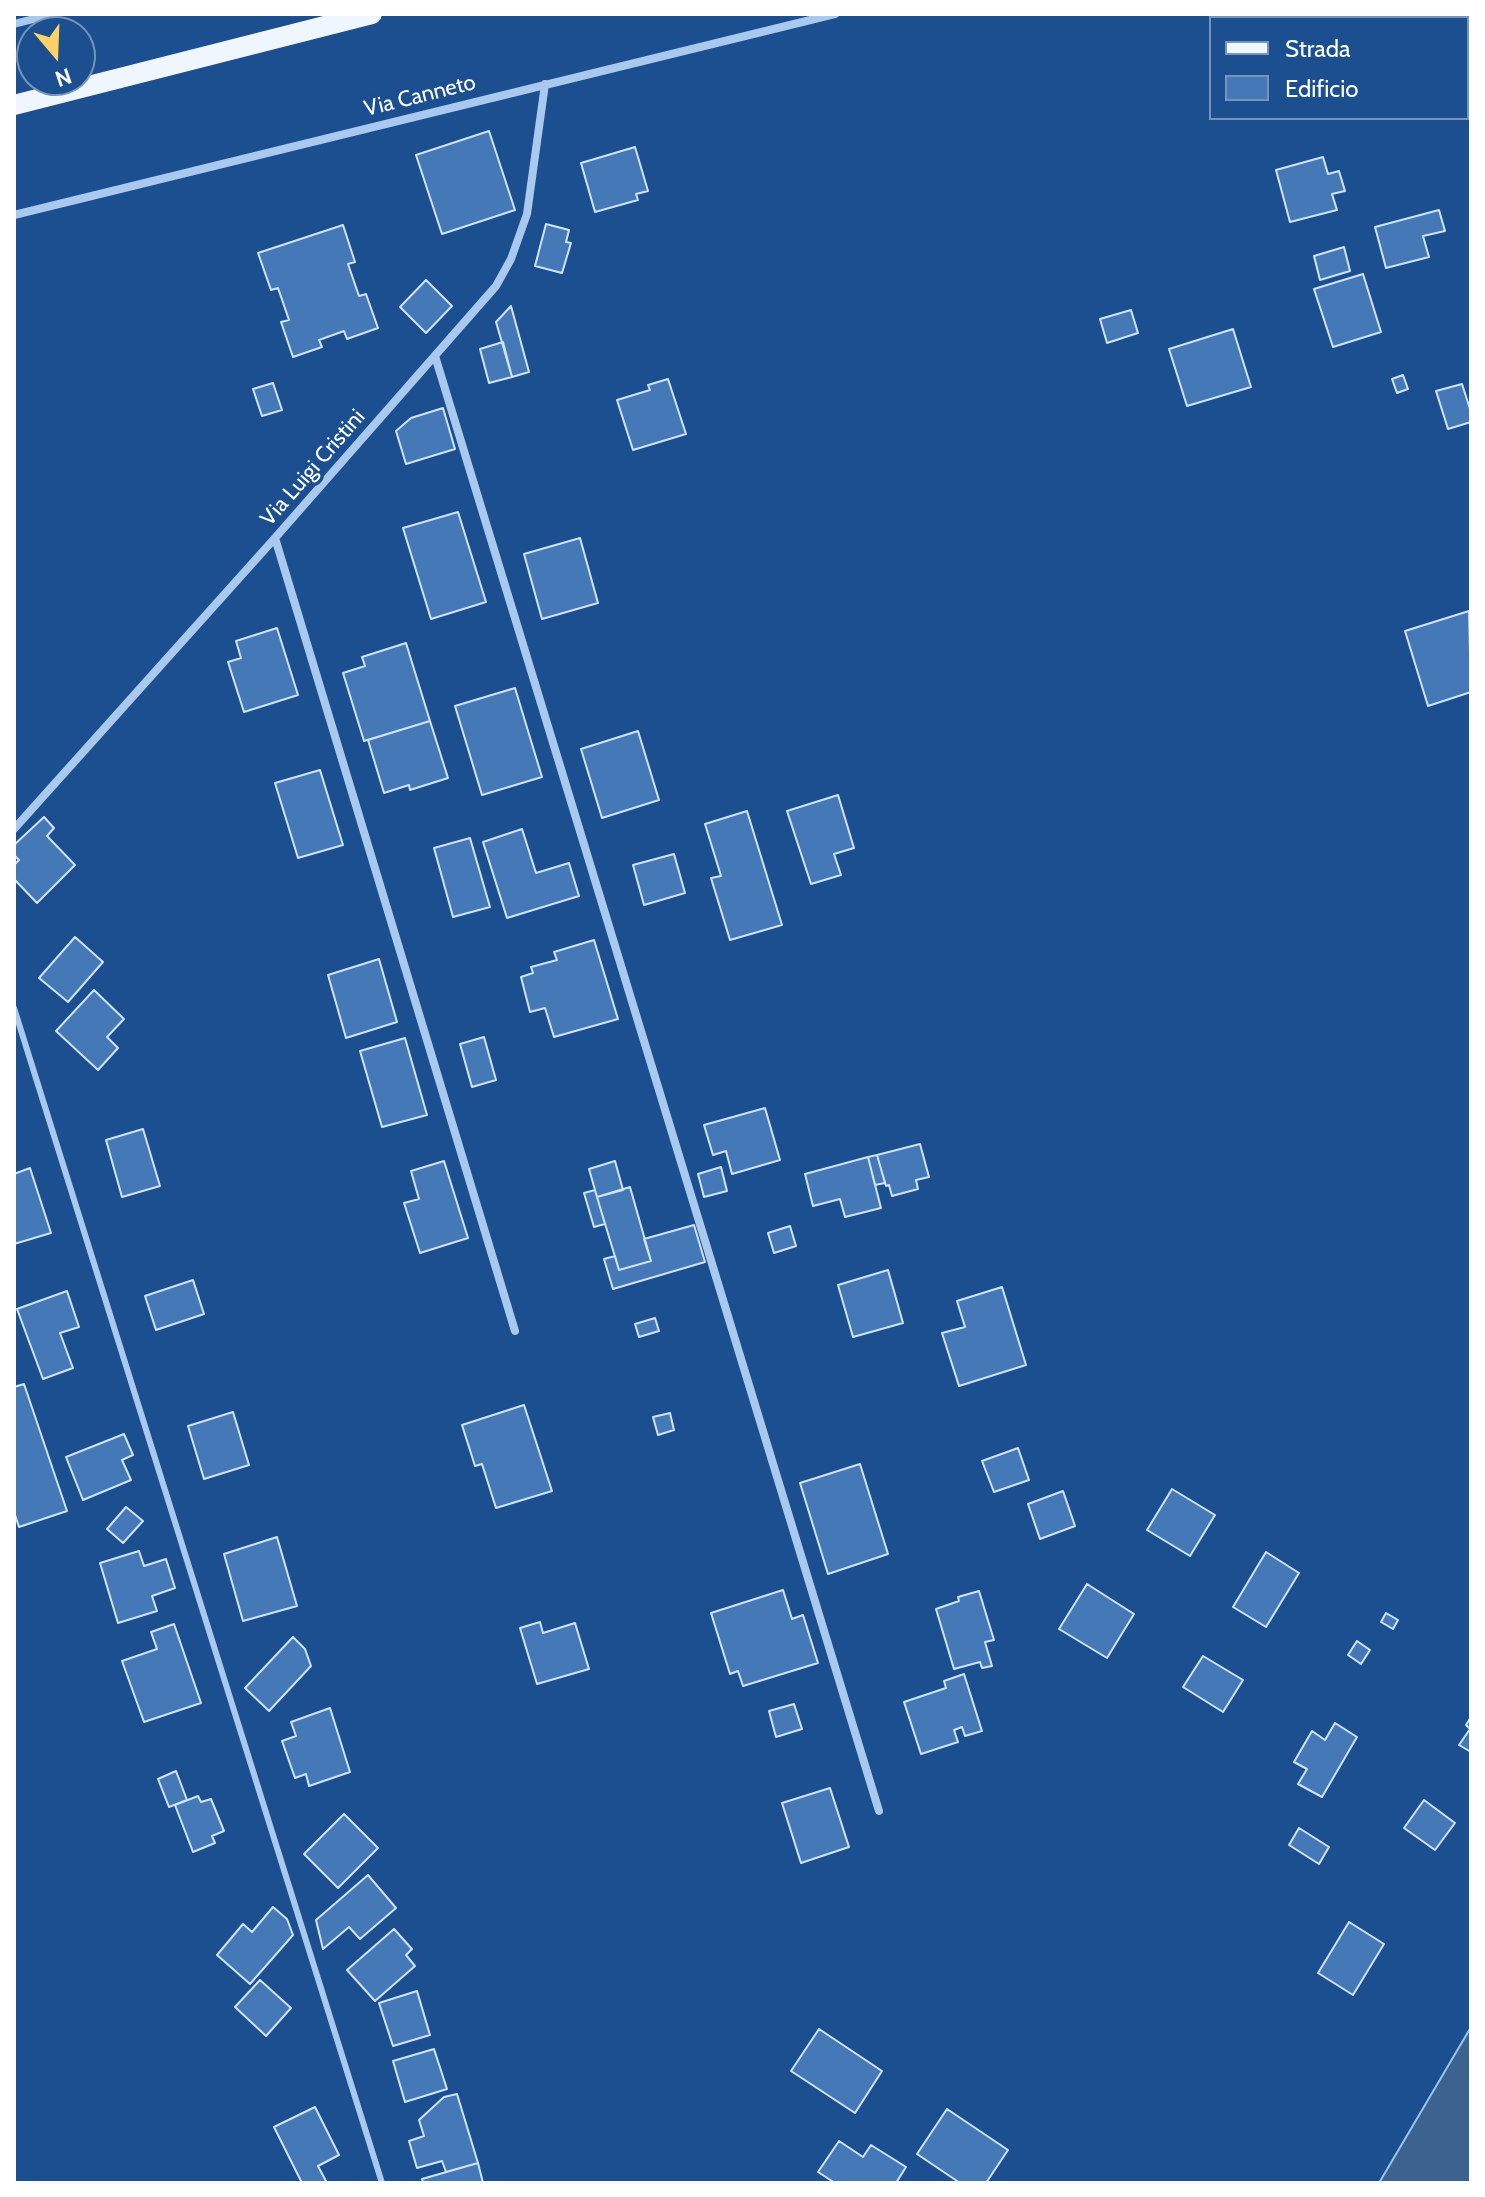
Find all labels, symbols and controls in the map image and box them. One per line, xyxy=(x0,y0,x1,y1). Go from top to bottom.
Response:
north arrow xyxy=(16,16,96,96)
legend xyxy=(1209,16,1469,120)
text: Strada xyxy=(1285,34,1351,63)
text: N xyxy=(52,62,75,93)
street label: Via Canneto xyxy=(362,69,478,123)
text: Edificio xyxy=(1285,74,1359,103)
street label: Via Luigi Cristini xyxy=(255,404,371,532)

